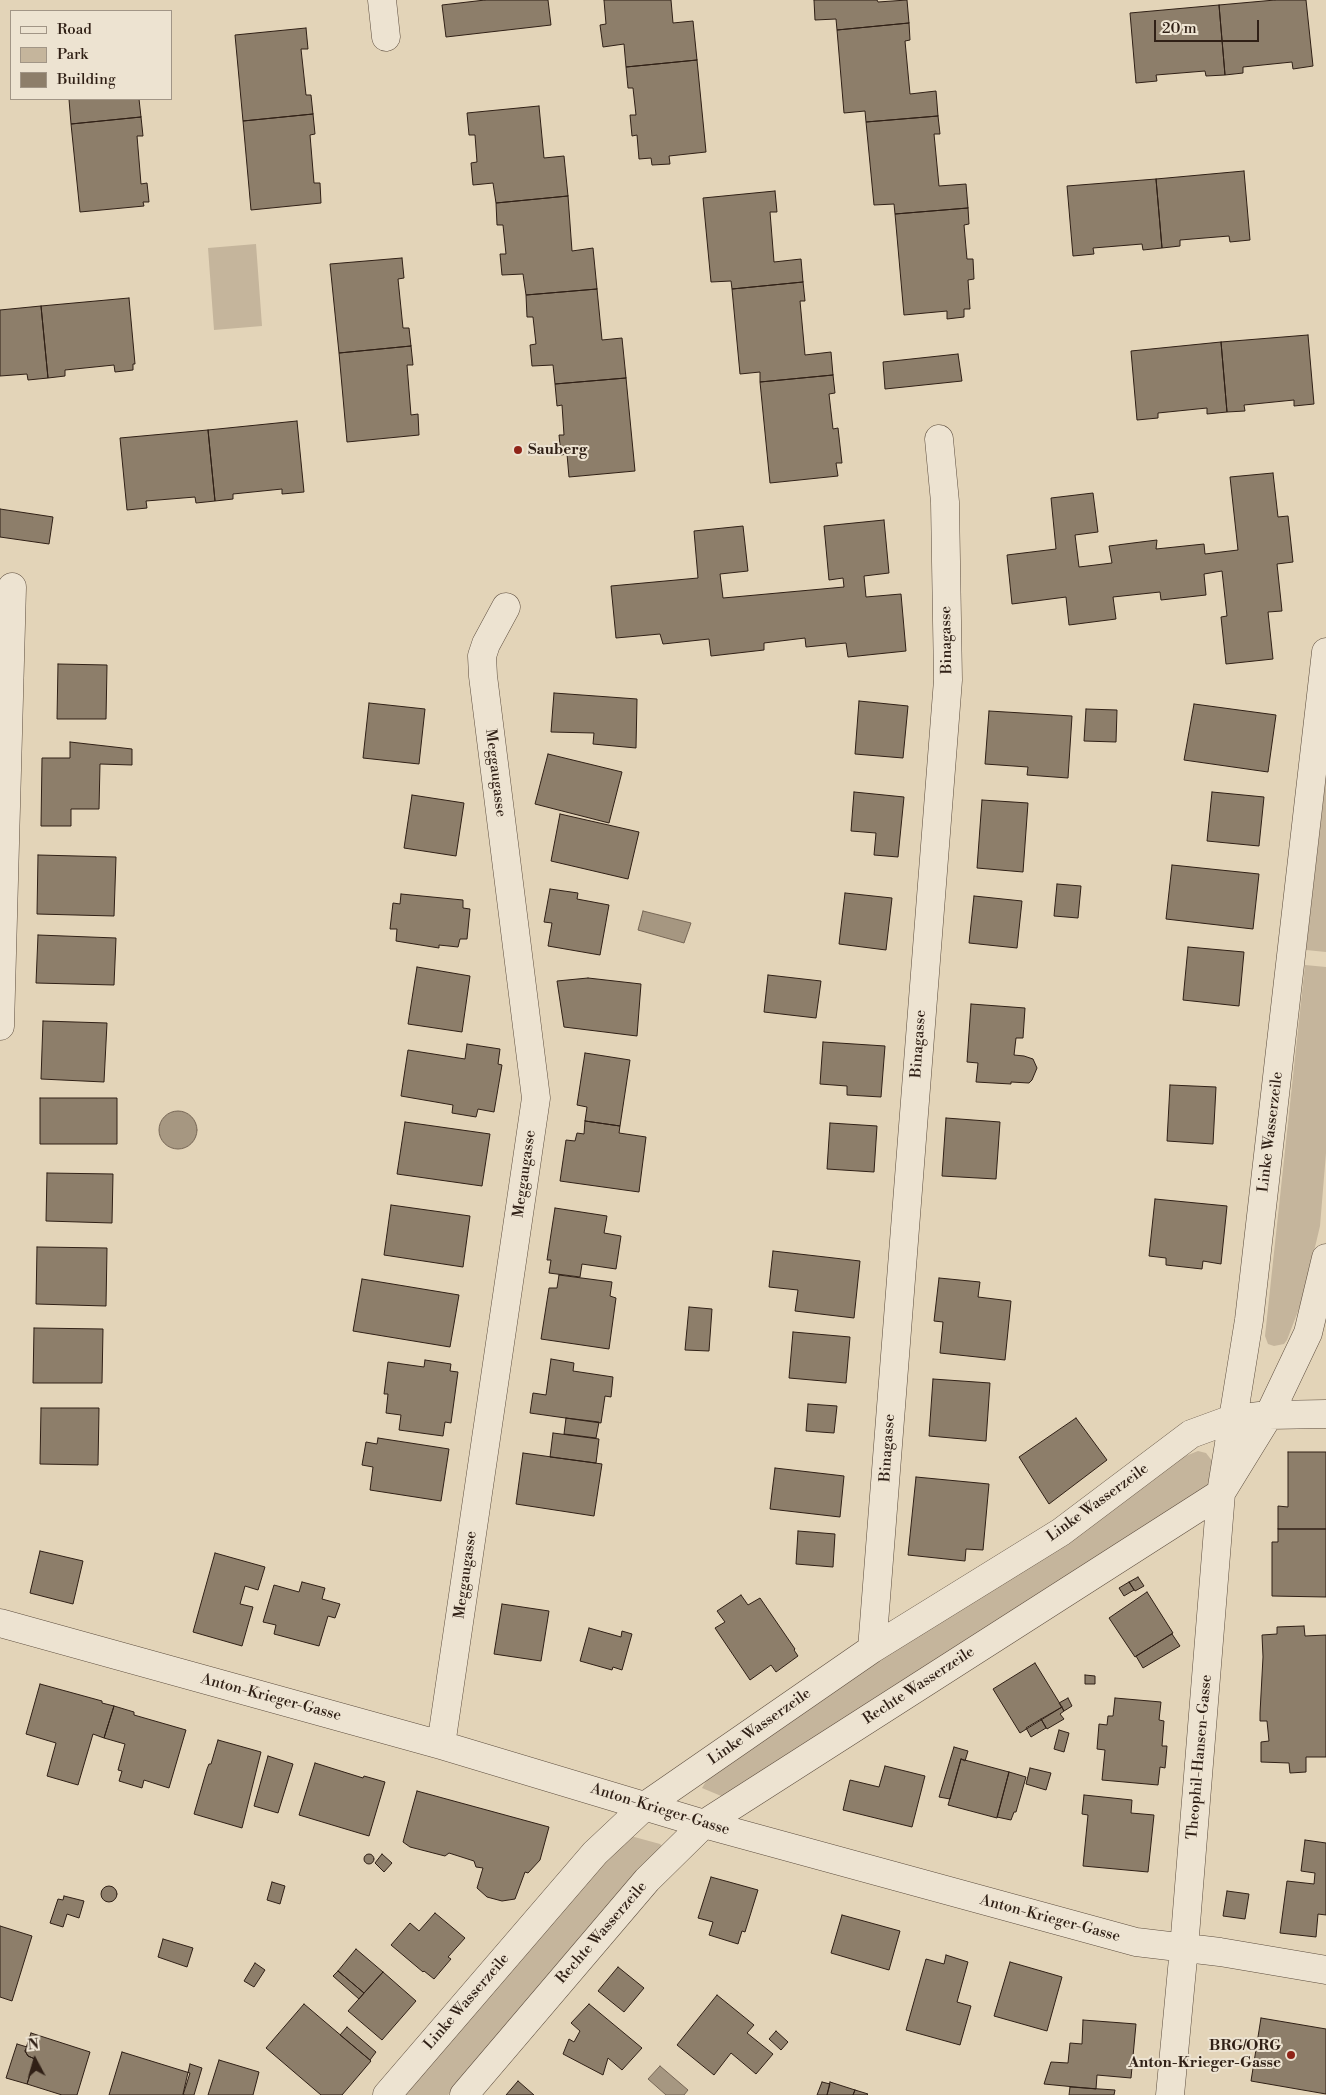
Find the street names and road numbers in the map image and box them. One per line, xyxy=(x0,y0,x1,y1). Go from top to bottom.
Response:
street label: Binagasse xyxy=(937,606,957,674)
street label: Meggaugasse xyxy=(481,728,509,818)
street label: Binagasse xyxy=(908,1009,930,1079)
street label: Linke Wasserzeile xyxy=(1255,1071,1287,1193)
street label: Meggaugasse xyxy=(510,1129,540,1219)
street label: Binagasse xyxy=(877,1413,899,1483)
street label: Linke Wasserzeile xyxy=(1044,1460,1152,1546)
street label: Meggaugasse xyxy=(451,1530,481,1620)
street label: Rechte Wasserzeile xyxy=(860,1643,978,1729)
street label: Anton-Krieger-Gasse xyxy=(199,1671,343,1725)
street label: Theophil-Hansen-Gasse xyxy=(1184,1674,1216,1840)
street label: Linke Wasserzeile xyxy=(705,1685,815,1769)
street label: Anton-Krieger-Gasse xyxy=(588,1780,732,1840)
street label: Rechte Wasserzeile xyxy=(553,1878,651,1988)
street label: Anton-Krieger-Gasse xyxy=(978,1892,1122,1946)
street label: Linke Wasserzeile xyxy=(420,1950,514,2054)

